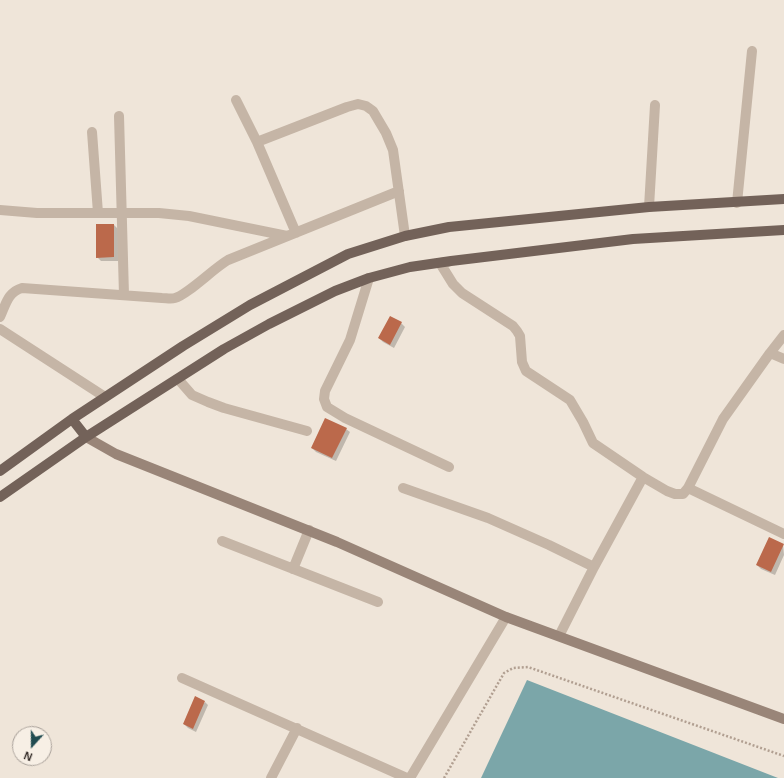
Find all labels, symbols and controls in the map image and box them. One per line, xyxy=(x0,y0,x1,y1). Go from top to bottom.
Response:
north arrow xyxy=(12,726,52,766)
text: N xyxy=(22,749,34,763)

